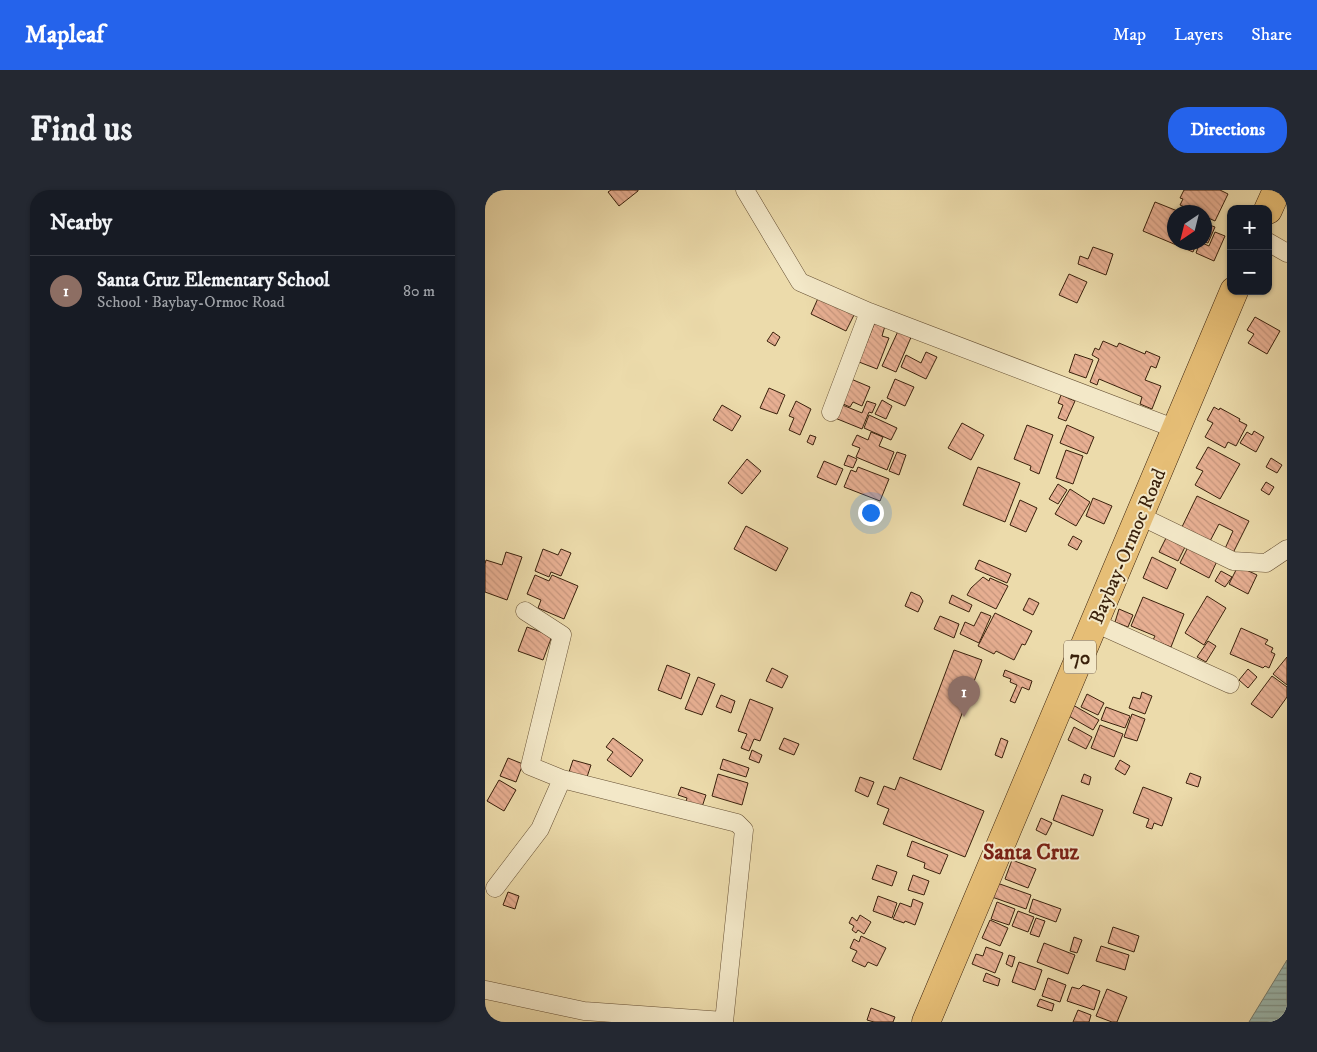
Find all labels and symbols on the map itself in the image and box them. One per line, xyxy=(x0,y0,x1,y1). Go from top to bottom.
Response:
north arrow xyxy=(1167,205,1212,250)
street label: Baybay-Ormoc Road xyxy=(1084,465,1172,628)
your location xyxy=(858,500,884,526)
road number: 70 xyxy=(1064,641,1096,674)
pin: 1 xyxy=(948,676,980,717)
district label: Santa Cruz xyxy=(983,839,1080,866)

